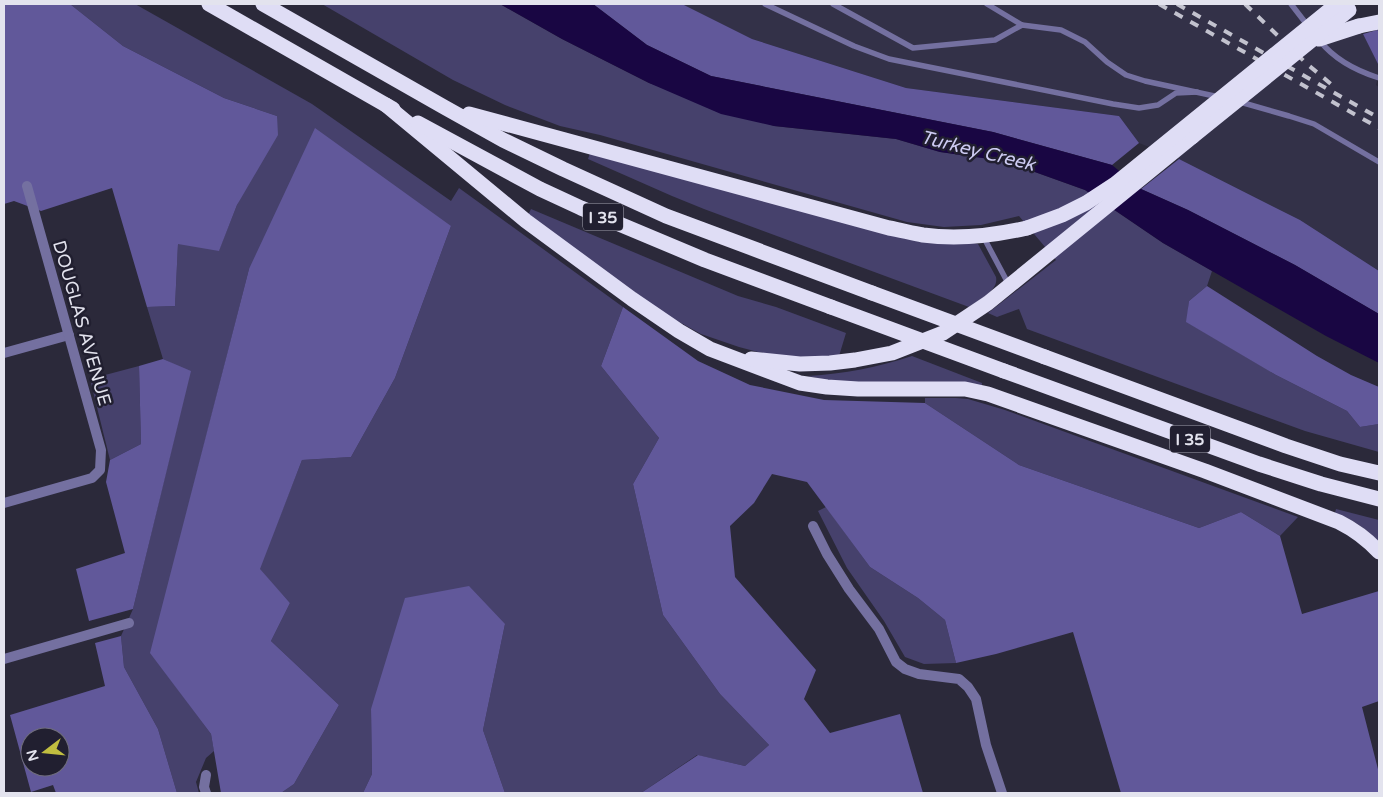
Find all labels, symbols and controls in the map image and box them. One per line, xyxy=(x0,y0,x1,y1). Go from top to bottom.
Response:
water label: Turkey Creek xyxy=(918,126,1039,176)
road number: I 35 xyxy=(583,203,623,230)
street label: DOUGLAS AVENUE xyxy=(48,238,116,408)
road number: I 35 xyxy=(1170,426,1210,452)
north arrow xyxy=(20,727,70,777)
text: N xyxy=(23,748,43,763)

